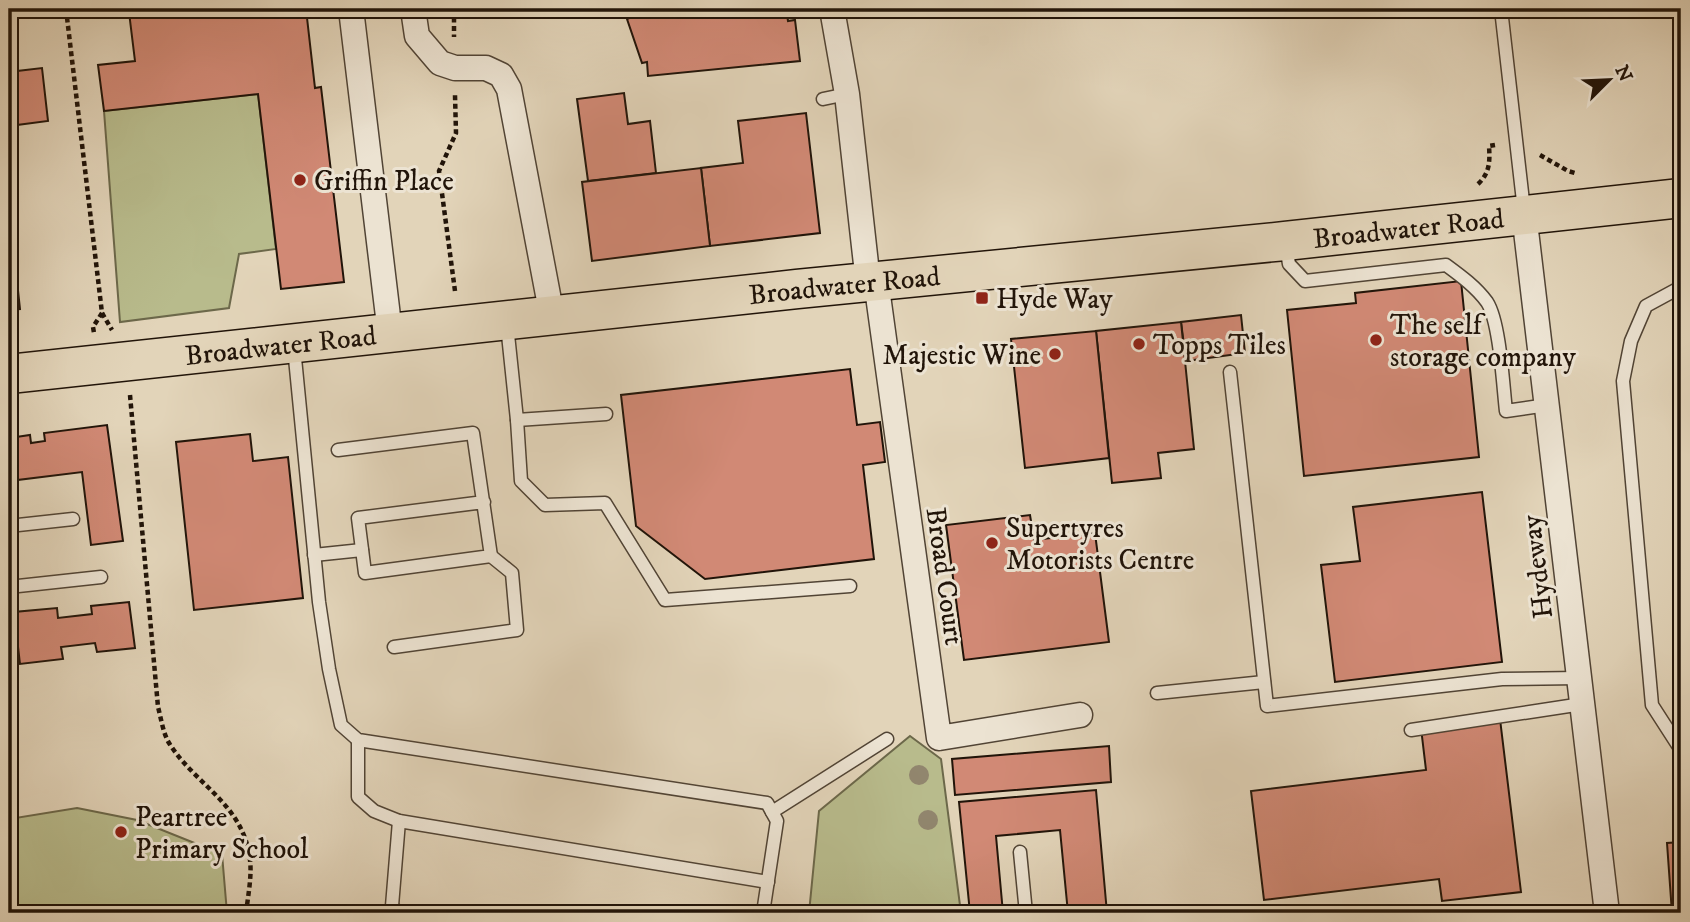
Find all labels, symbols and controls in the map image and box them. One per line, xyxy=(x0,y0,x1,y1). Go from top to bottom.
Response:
north arrow xyxy=(1574,46,1644,116)
text: N xyxy=(1609,62,1637,86)
place label: Griffin Place xyxy=(314,164,454,199)
marker: Griffin Place xyxy=(292,172,308,188)
street label: Broadwater Road xyxy=(1311,201,1506,257)
street label: Broadwater Road xyxy=(747,259,942,313)
place label: Hyde Way xyxy=(996,282,1113,317)
marker: Hyde Way xyxy=(974,290,990,306)
place label: The self storage company xyxy=(1390,308,1576,375)
street label: Broadwater Road xyxy=(183,319,378,374)
place label: Topps Tiles xyxy=(1153,328,1286,363)
marker: The self storage company xyxy=(1368,332,1384,348)
marker: Topps Tiles xyxy=(1131,336,1147,352)
place label: Majestic Wine xyxy=(883,338,1041,373)
marker: Majestic Wine xyxy=(1047,346,1063,362)
street label: Broad Court xyxy=(918,505,971,647)
place label: Supertyres Motorists Centre xyxy=(1006,511,1194,578)
street label: Hydeway xyxy=(1514,512,1561,621)
marker: Supertyres Motorists Centre xyxy=(984,535,1000,551)
place label: Peartree Primary School xyxy=(135,800,309,867)
marker: Peartree Primary School xyxy=(113,824,129,840)

